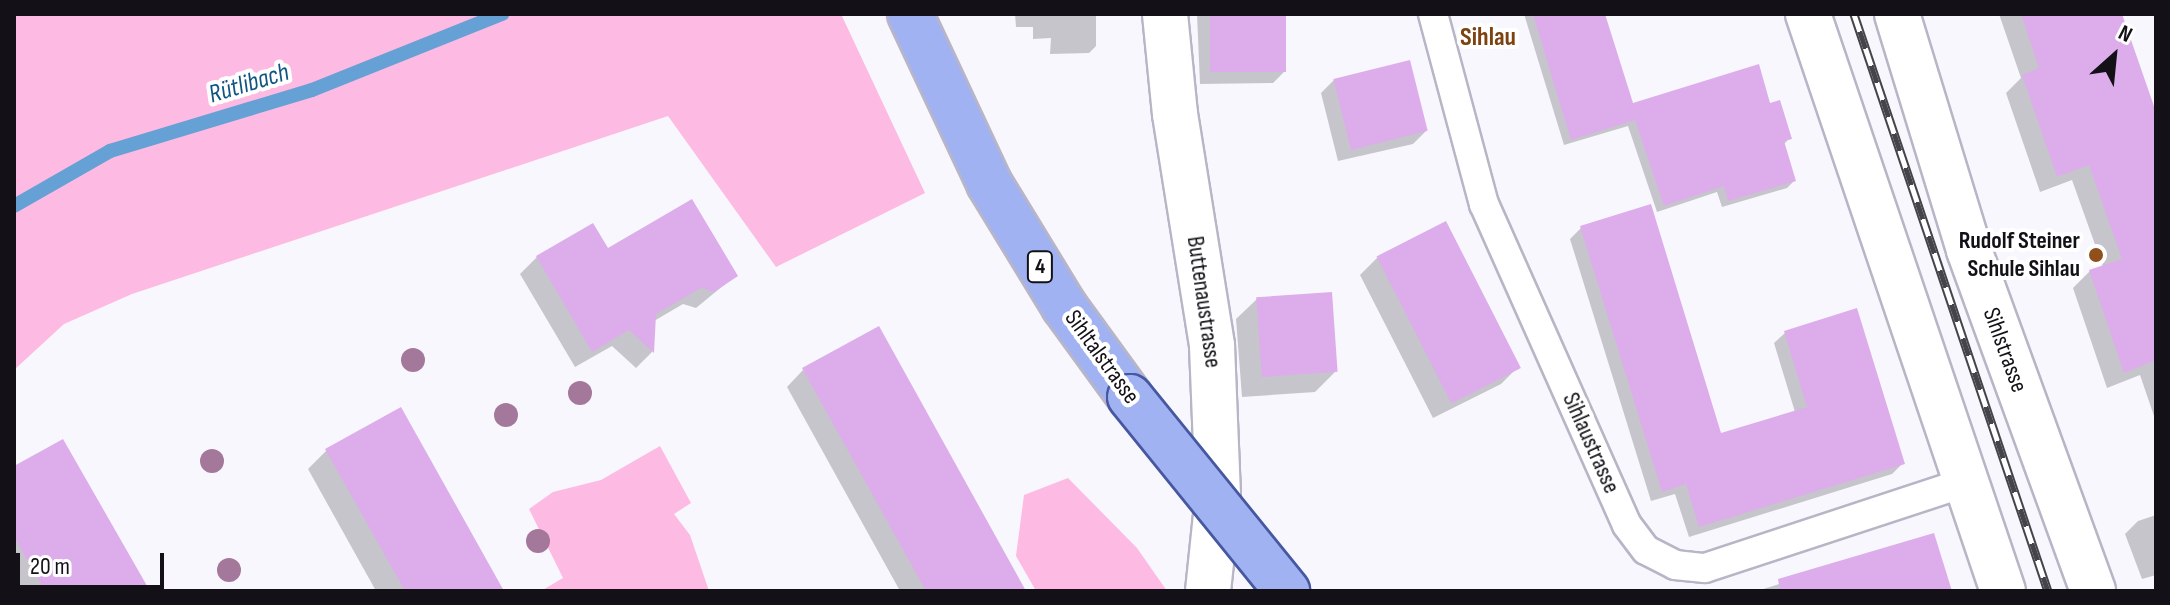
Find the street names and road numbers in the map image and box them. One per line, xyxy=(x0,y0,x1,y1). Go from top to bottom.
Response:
street label: Buttenaustrasse xyxy=(1181,234,1227,370)
road number: 4 xyxy=(1026,249,1054,285)
street label: Sihlstrasse xyxy=(1976,304,2034,396)
street label: Sihltalstrasse xyxy=(1058,305,1146,409)
street label: Sihlaustrasse xyxy=(1556,388,1626,498)

